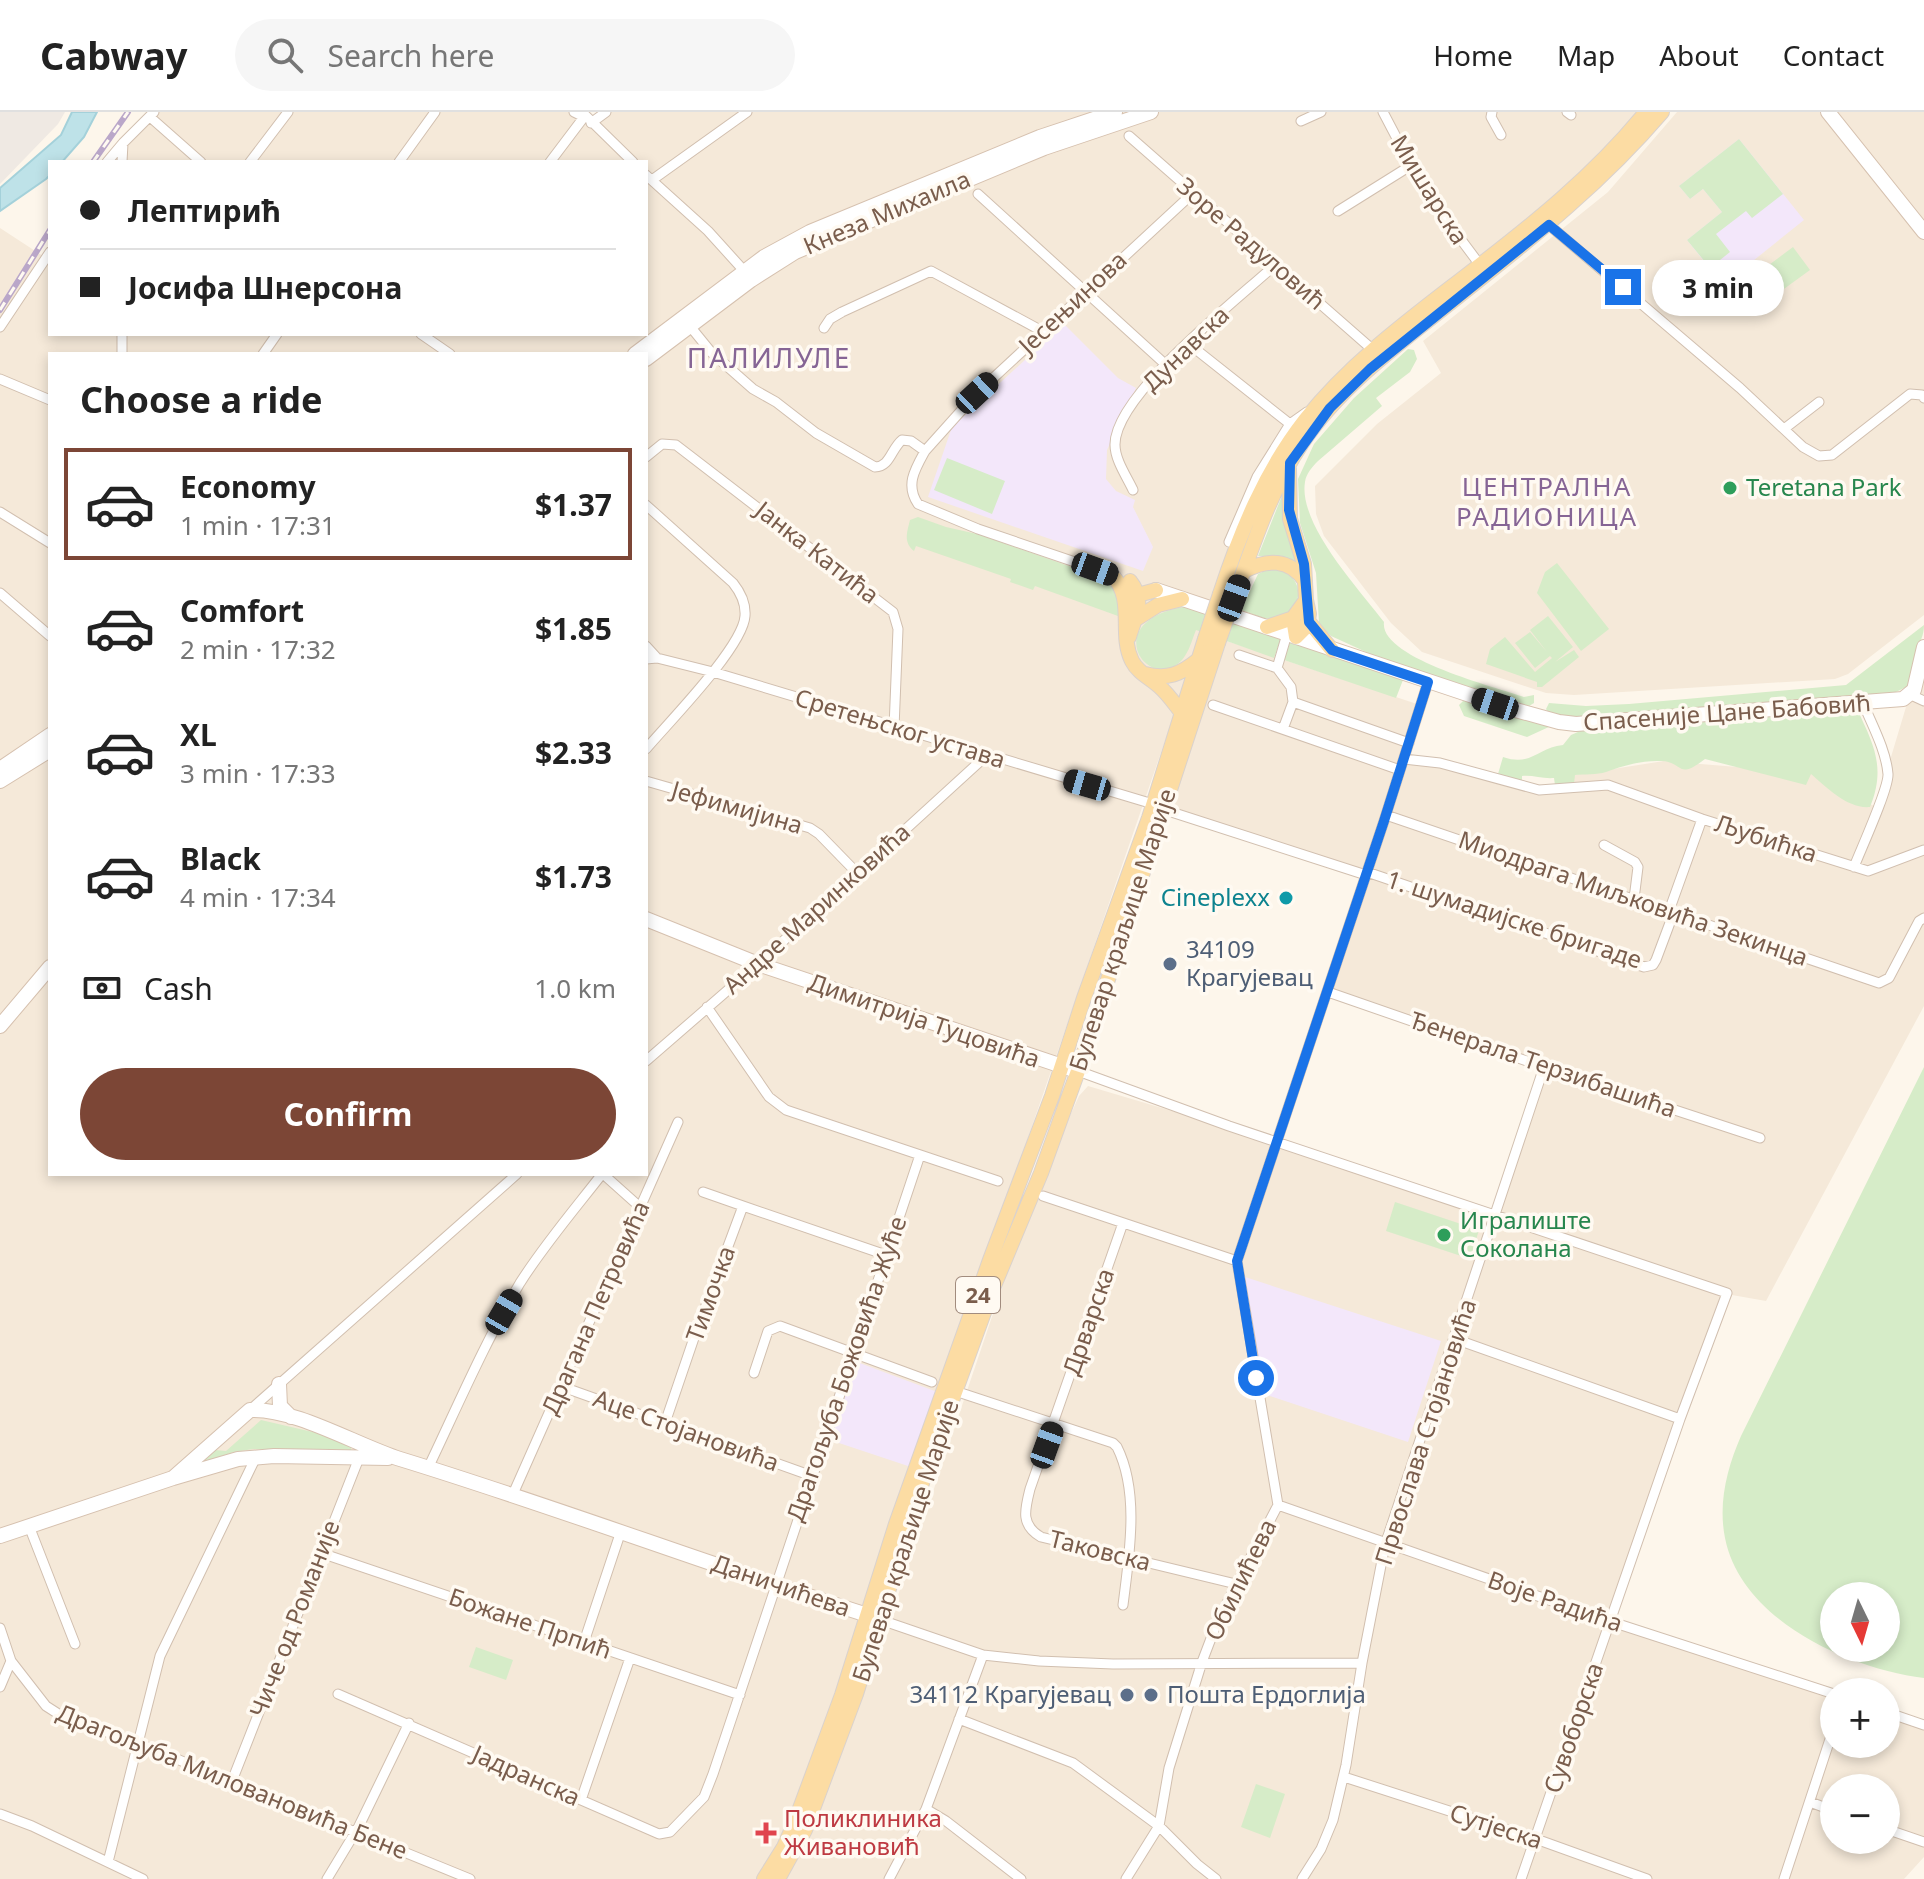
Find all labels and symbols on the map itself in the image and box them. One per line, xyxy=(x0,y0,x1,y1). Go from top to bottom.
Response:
street label: Мишарска xyxy=(1384,128,1477,250)
street label: Кнеза Михаила xyxy=(798,162,975,262)
street label: Зоре Радуловић xyxy=(1171,169,1333,317)
street label: Јесењинова xyxy=(1009,243,1133,362)
callout: 3 min xyxy=(1651,259,1783,315)
route end xyxy=(1605,269,1641,305)
street label: Дунавска xyxy=(1134,298,1236,398)
district label: ПАЛИЛУЛЕ xyxy=(687,338,851,376)
car xyxy=(951,368,1003,418)
district label: ЦЕНТРАЛНА РАДИОНИЦА xyxy=(1456,468,1638,534)
place label: Teretana Park xyxy=(1746,470,1902,503)
marker: Teretana Park xyxy=(1721,479,1739,497)
street label: Јанка Катића xyxy=(748,492,887,611)
car xyxy=(1068,550,1122,588)
car xyxy=(1215,571,1253,625)
street label: Сретењског устава xyxy=(791,680,1010,775)
car xyxy=(1468,685,1522,723)
street label: Спасеније Цане Бабовић xyxy=(1582,685,1872,738)
car xyxy=(1061,767,1113,803)
street label: Јефимијина xyxy=(666,772,807,841)
street label: Булевар краљице Марије xyxy=(1060,784,1183,1075)
street label: Љубићка xyxy=(1711,806,1822,870)
street label: Андре Маринковића xyxy=(715,815,917,1001)
street label: Миодрага Миљковића Зекинца xyxy=(1454,822,1813,973)
street label: 1. шумадијске бригаде xyxy=(1383,862,1646,975)
place label: Cineplexx xyxy=(1161,880,1270,913)
marker: Cineplexx xyxy=(1277,889,1295,907)
place label: 34109 Крагујевац xyxy=(1186,932,1313,993)
marker: 34109 Крагујевац xyxy=(1161,955,1179,973)
street label: Димитрија Туцовића xyxy=(804,964,1045,1075)
street label: Ђенерала Терзибашића xyxy=(1406,1003,1681,1125)
street label: Драгана Петровића xyxy=(533,1195,657,1420)
place label: Игралиште Соколана xyxy=(1460,1203,1591,1264)
street label: Драгољуба Божовића Жуће xyxy=(778,1211,913,1526)
marker: Игралиште Соколана xyxy=(1435,1226,1453,1244)
street label: Тимочка xyxy=(677,1241,742,1346)
street label: Дрварска xyxy=(1054,1264,1121,1379)
road number: 24 xyxy=(956,1277,1000,1313)
car xyxy=(482,1285,526,1339)
street label: Првослава Стојановића xyxy=(1366,1294,1483,1569)
route start xyxy=(1238,1360,1274,1396)
street label: Аце Стојановића xyxy=(589,1381,784,1478)
street label: Булевар краљице Марије xyxy=(843,1395,966,1686)
car xyxy=(1028,1418,1066,1472)
street label: Обилићева xyxy=(1196,1513,1283,1646)
street label: Чиче од Романије xyxy=(241,1515,346,1722)
street label: Таковска xyxy=(1046,1521,1154,1578)
street label: Даничићева xyxy=(708,1545,855,1624)
street label: Воје Радића xyxy=(1484,1562,1627,1639)
street label: Божане Прпић xyxy=(445,1579,616,1666)
north arrow xyxy=(1820,1582,1900,1662)
street label: Сувоборска xyxy=(1535,1658,1610,1797)
place label: 34112 Крагујевац xyxy=(909,1677,1111,1710)
place label: Пошта Ердоглија xyxy=(1167,1677,1366,1710)
marker: 34112 Крагујевац xyxy=(1118,1686,1136,1704)
marker: Пошта Ердоглија xyxy=(1142,1686,1160,1704)
street label: Драгољуба Миловановића Бене xyxy=(52,1695,413,1866)
street label: Јадранска xyxy=(466,1735,586,1813)
street label: Сутјеска xyxy=(1446,1795,1547,1856)
place label: Поликлиника Живановић xyxy=(784,1801,942,1862)
marker: Поликлиника Живановић xyxy=(755,1822,777,1844)

